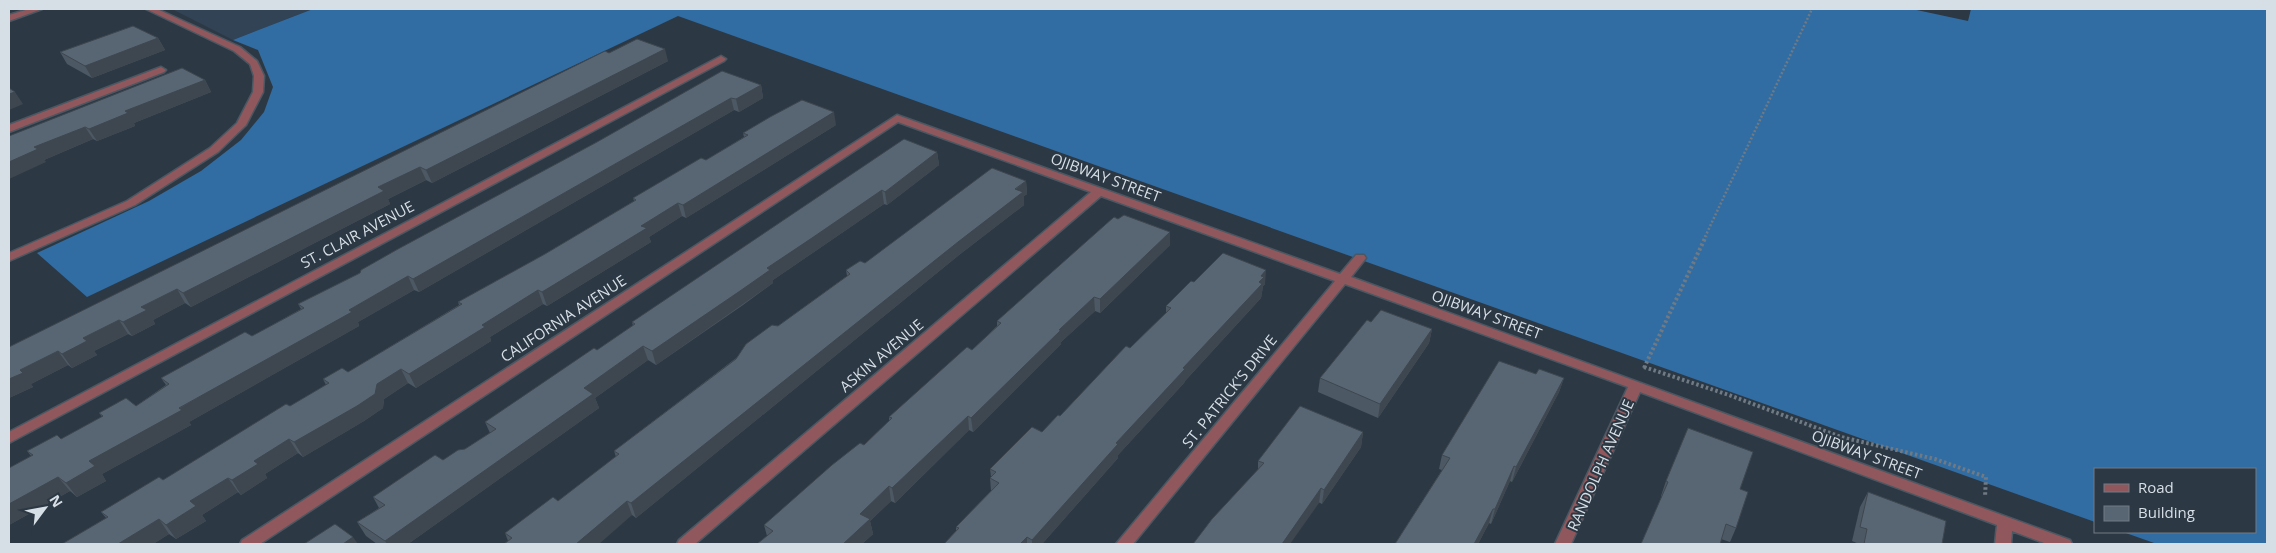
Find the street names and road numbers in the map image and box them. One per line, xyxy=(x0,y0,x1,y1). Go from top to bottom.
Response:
street label: OJIBWAY STREET xyxy=(1048,148,1165,206)
street label: ST. CLAIR AVENUE xyxy=(297,196,417,272)
street label: CALIFORNIA AVENUE xyxy=(496,270,630,366)
street label: OJIBWAY STREET xyxy=(1429,285,1546,343)
street label: ASKIN AVENUE xyxy=(835,314,927,396)
street label: ST. PATRICK'S DRIVE xyxy=(1177,330,1281,452)
street label: RANDOLPH AVENUE xyxy=(1562,396,1638,534)
street label: OJIBWAY STREET xyxy=(1809,425,1926,483)

